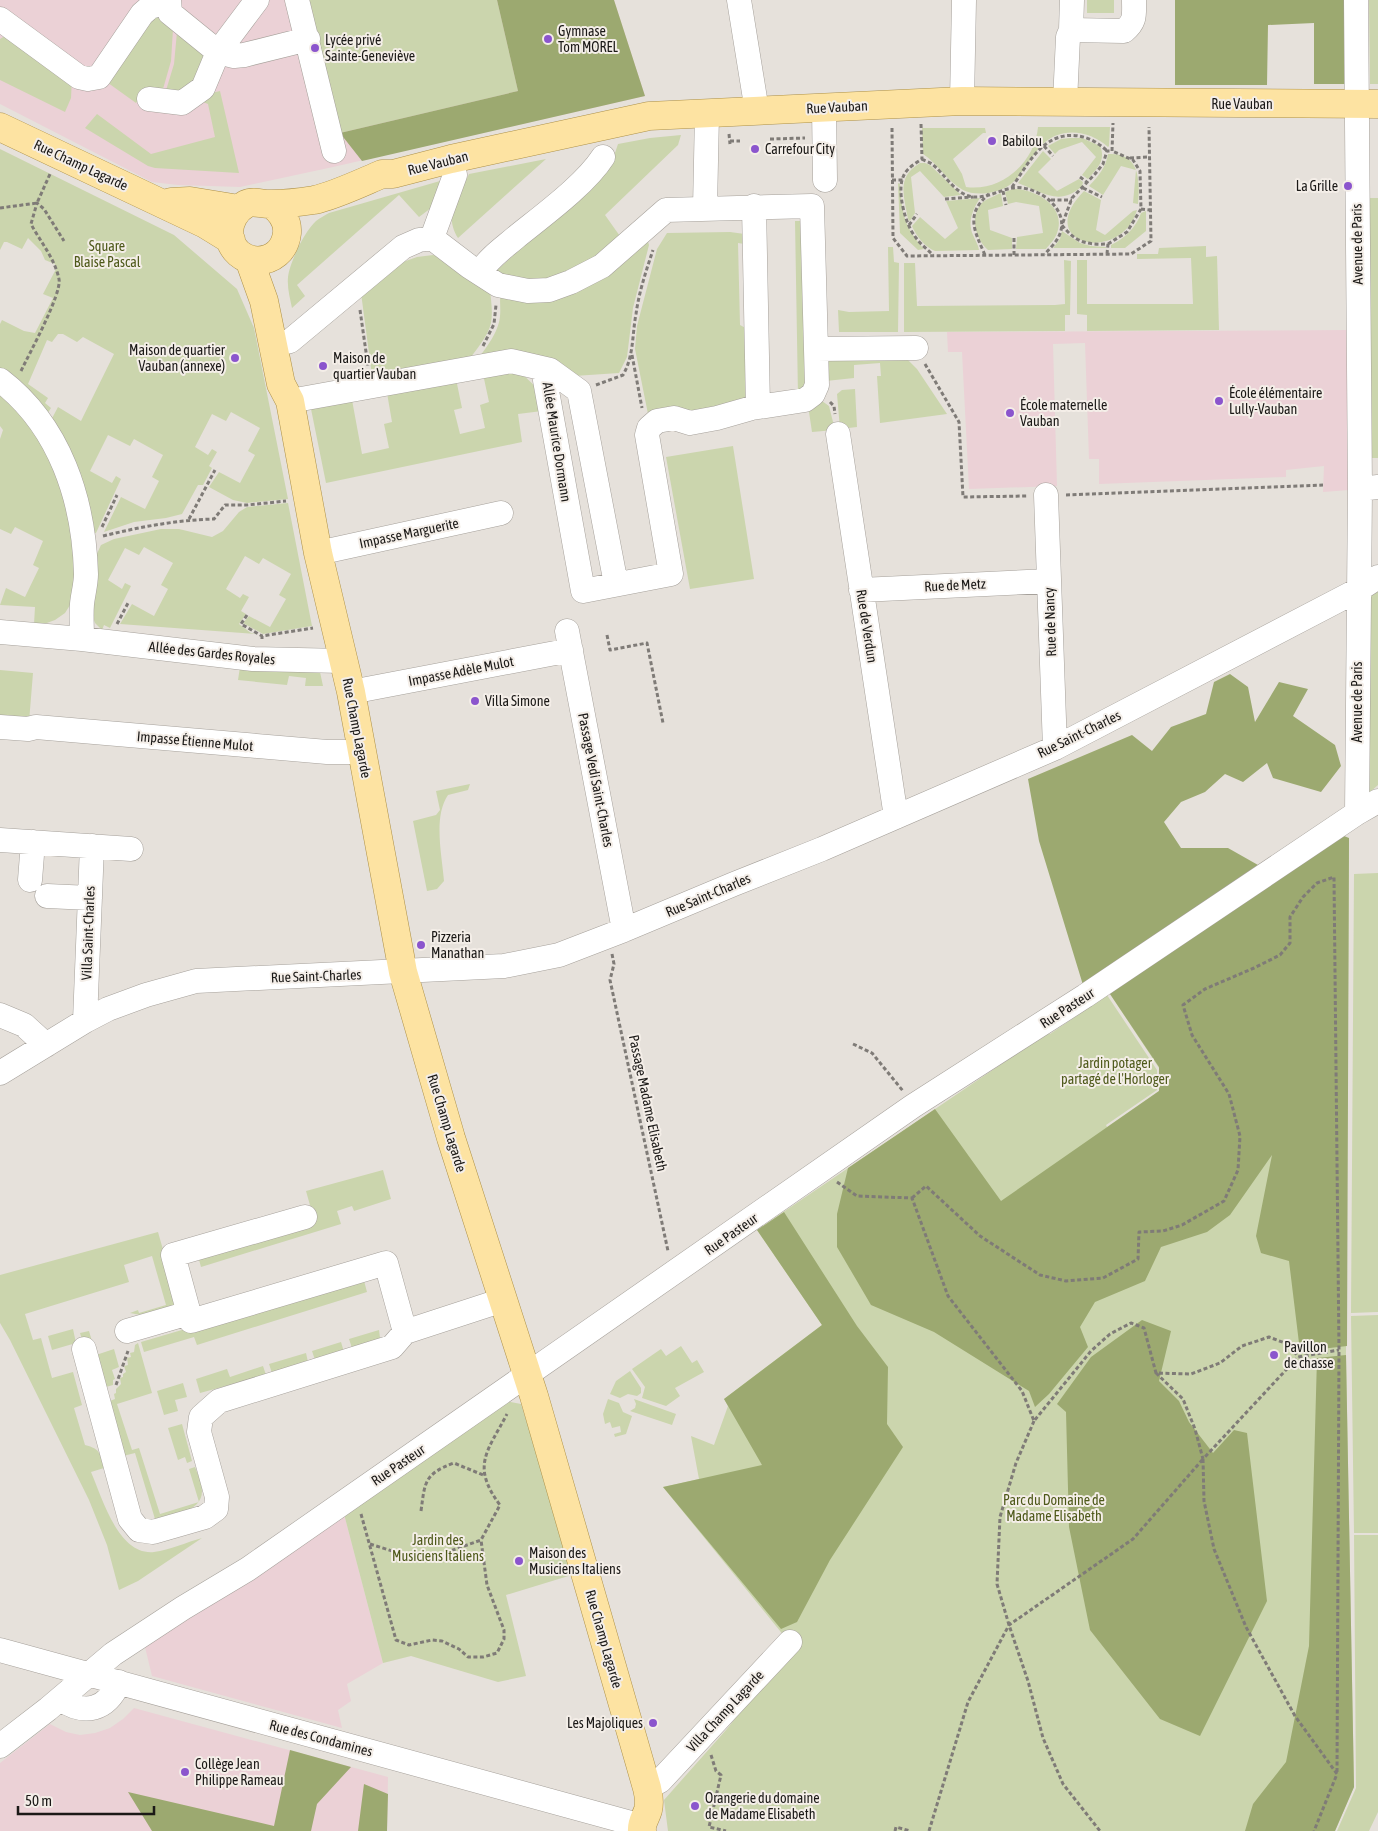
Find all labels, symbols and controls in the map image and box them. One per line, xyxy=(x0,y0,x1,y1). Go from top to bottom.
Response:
place label: Gymnase Tom MOREL xyxy=(558,23,618,55)
place label: Lycée privé Sainte-Geneviève xyxy=(325,32,415,64)
marker: Gymnase Tom MOREL xyxy=(542,33,554,45)
marker: Lycée privé Sainte-Geneviève xyxy=(309,42,321,54)
street label: Rue Vauban xyxy=(1211,96,1273,112)
street label: Rue Vauban xyxy=(806,97,868,117)
place label: Babilou xyxy=(1002,133,1042,149)
marker: Babilou xyxy=(986,135,998,147)
street label: Rue Champ Lagarde xyxy=(32,136,130,194)
place label: Carrefour City xyxy=(765,141,835,157)
marker: Carrefour City xyxy=(749,143,761,155)
street label: Rue Vauban xyxy=(406,148,470,178)
place label: La Grille xyxy=(1296,178,1338,194)
marker: La Grille xyxy=(1342,180,1354,192)
street label: Avenue de Paris xyxy=(1348,203,1366,285)
park label: Square Blaise Pascal xyxy=(74,238,141,270)
place label: Maison de quartier Vauban (annexe) xyxy=(129,342,226,374)
place label: Maison de quartier Vauban xyxy=(333,350,416,382)
marker: Maison de quartier Vauban (annexe) xyxy=(229,352,241,364)
marker: Maison de quartier Vauban xyxy=(317,360,329,372)
street label: Allée Maurice Dormann xyxy=(540,381,574,503)
place label: École élémentaire Lully-Vauban xyxy=(1229,385,1322,417)
marker: École élémentaire Lully-Vauban xyxy=(1213,395,1225,407)
place label: École maternelle Vauban xyxy=(1020,397,1107,429)
marker: École maternelle Vauban xyxy=(1004,407,1016,419)
street label: Impasse Marguerite xyxy=(358,515,460,551)
street label: Rue de Metz xyxy=(924,575,986,595)
street label: Rue de Nancy xyxy=(1041,587,1059,657)
street label: Rue de Verdun xyxy=(853,588,881,664)
street label: Allée des Gardes Royales xyxy=(148,638,276,668)
street label: Impasse Adèle Mulot xyxy=(407,653,515,689)
street label: Avenue de Paris xyxy=(1349,661,1365,742)
street label: Rue Champ Lagarde xyxy=(339,677,375,779)
place label: Villa Simone xyxy=(485,693,550,709)
marker: Villa Simone xyxy=(469,695,481,707)
street label: Rue Saint-Charles xyxy=(1035,707,1123,761)
street label: Passage Vedi Saint-Charles xyxy=(575,711,617,849)
street label: Impasse Étienne Mulot xyxy=(136,728,254,754)
street label: Rue Saint-Charles xyxy=(663,870,753,920)
street label: Villa Saint-Charles xyxy=(78,885,98,980)
place label: Pizzeria Manathan xyxy=(431,929,484,961)
marker: Pizzeria Manathan xyxy=(415,939,427,951)
street label: Rue Saint-Charles xyxy=(270,966,362,986)
street label: Rue Pasteur xyxy=(1037,984,1098,1031)
street label: Passage Madame Elisabeth xyxy=(626,1033,670,1173)
park label: Jardin potager partagé de l'Horloger xyxy=(1061,1055,1170,1087)
street label: Rue Champ Lagarde xyxy=(425,1072,469,1174)
street label: Rue Pasteur xyxy=(701,1209,761,1258)
place label: Pavillon de chasse xyxy=(1284,1339,1334,1371)
marker: Pavillon de chasse xyxy=(1268,1349,1280,1361)
street label: Rue Pasteur xyxy=(368,1441,429,1489)
park label: Parc du Domaine de Madame Elisabeth xyxy=(1003,1492,1105,1524)
park label: Jardin des Musiciens Italiens xyxy=(392,1532,484,1564)
place label: Maison des Musiciens Italiens xyxy=(529,1545,621,1577)
marker: Maison des Musiciens Italiens xyxy=(513,1555,525,1567)
street label: Rue Champ Lagarde xyxy=(582,1588,626,1690)
street label: Villa Champ Lagarde xyxy=(683,1667,767,1755)
place label: Les Majoliques xyxy=(567,1715,643,1731)
street label: Rue des Condamines xyxy=(268,1717,374,1759)
marker: Les Majoliques xyxy=(647,1717,659,1729)
place label: Collège Jean Philippe Rameau xyxy=(195,1756,284,1788)
marker: Collège Jean Philippe Rameau xyxy=(179,1766,191,1778)
scale bar xyxy=(18,1784,154,1816)
place label: Orangerie du domaine de Madame Elisabeth xyxy=(705,1790,820,1822)
text: 50 m xyxy=(25,1792,52,1809)
marker: Orangerie du domaine de Madame Elisabeth xyxy=(689,1800,701,1812)

